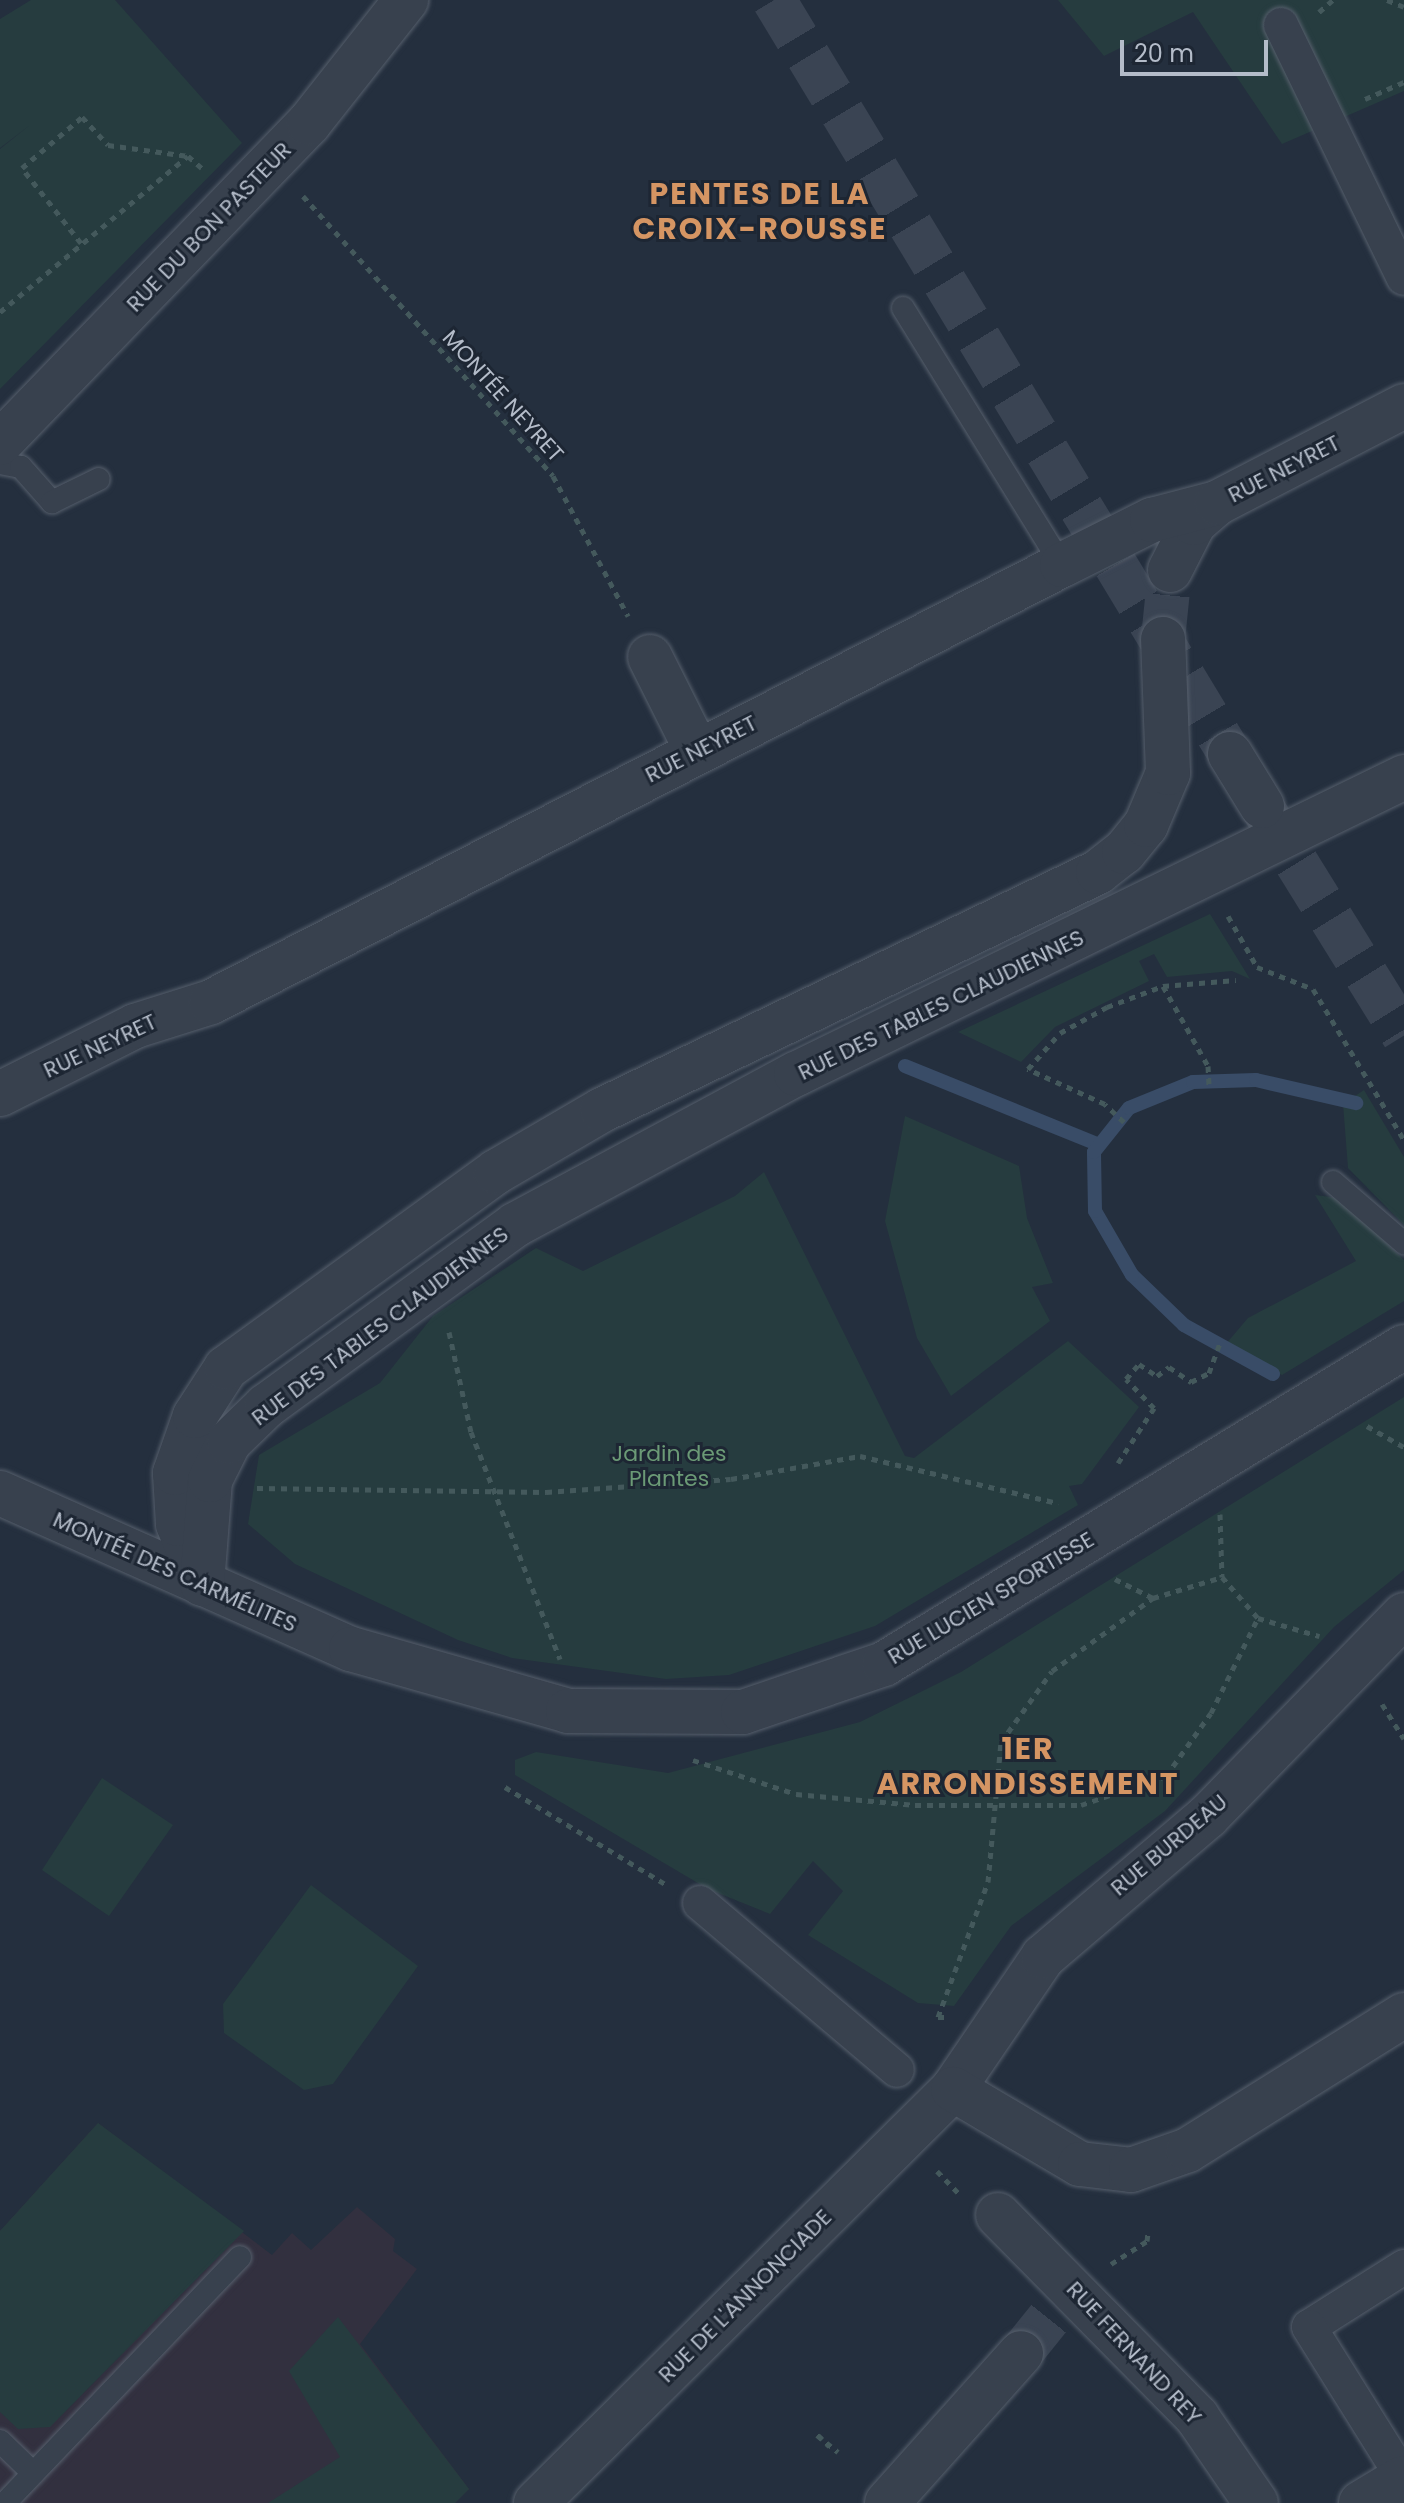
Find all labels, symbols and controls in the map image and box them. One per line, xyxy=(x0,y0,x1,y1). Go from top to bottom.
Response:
scale bar xyxy=(1124,24,1272,74)
text: 20 m xyxy=(1134,37,1194,70)
street label: RUE DU BON PASTEUR xyxy=(121,137,297,317)
district label: PENTES DE LA CROIX-ROUSSE xyxy=(632,176,888,246)
street label: MONTÉE NEYRET xyxy=(437,325,569,467)
street label: RUE NEYRET xyxy=(1224,430,1344,508)
street label: RUE NEYRET xyxy=(641,710,761,788)
street label: RUE DES TABLES CLAUDIENNES xyxy=(794,924,1088,1086)
street label: RUE NEYRET xyxy=(39,1008,161,1084)
street label: RUE DES TABLES CLAUDIENNES xyxy=(247,1221,513,1431)
park label: Jardin des Plantes xyxy=(612,1440,726,1492)
street label: MONTÉE DES CARMÉLITES xyxy=(49,1506,301,1638)
street label: RUE LUCIEN SPORTISSE xyxy=(883,1526,1099,1670)
district label: 1ER ARRONDISSEMENT xyxy=(876,1731,1180,1802)
street label: RUE BURDEAU xyxy=(1106,1789,1232,1901)
street label: RUE DE L'ANNONCIADE xyxy=(653,2204,837,2388)
street label: RUE FERNAND REY xyxy=(1061,2276,1207,2430)

